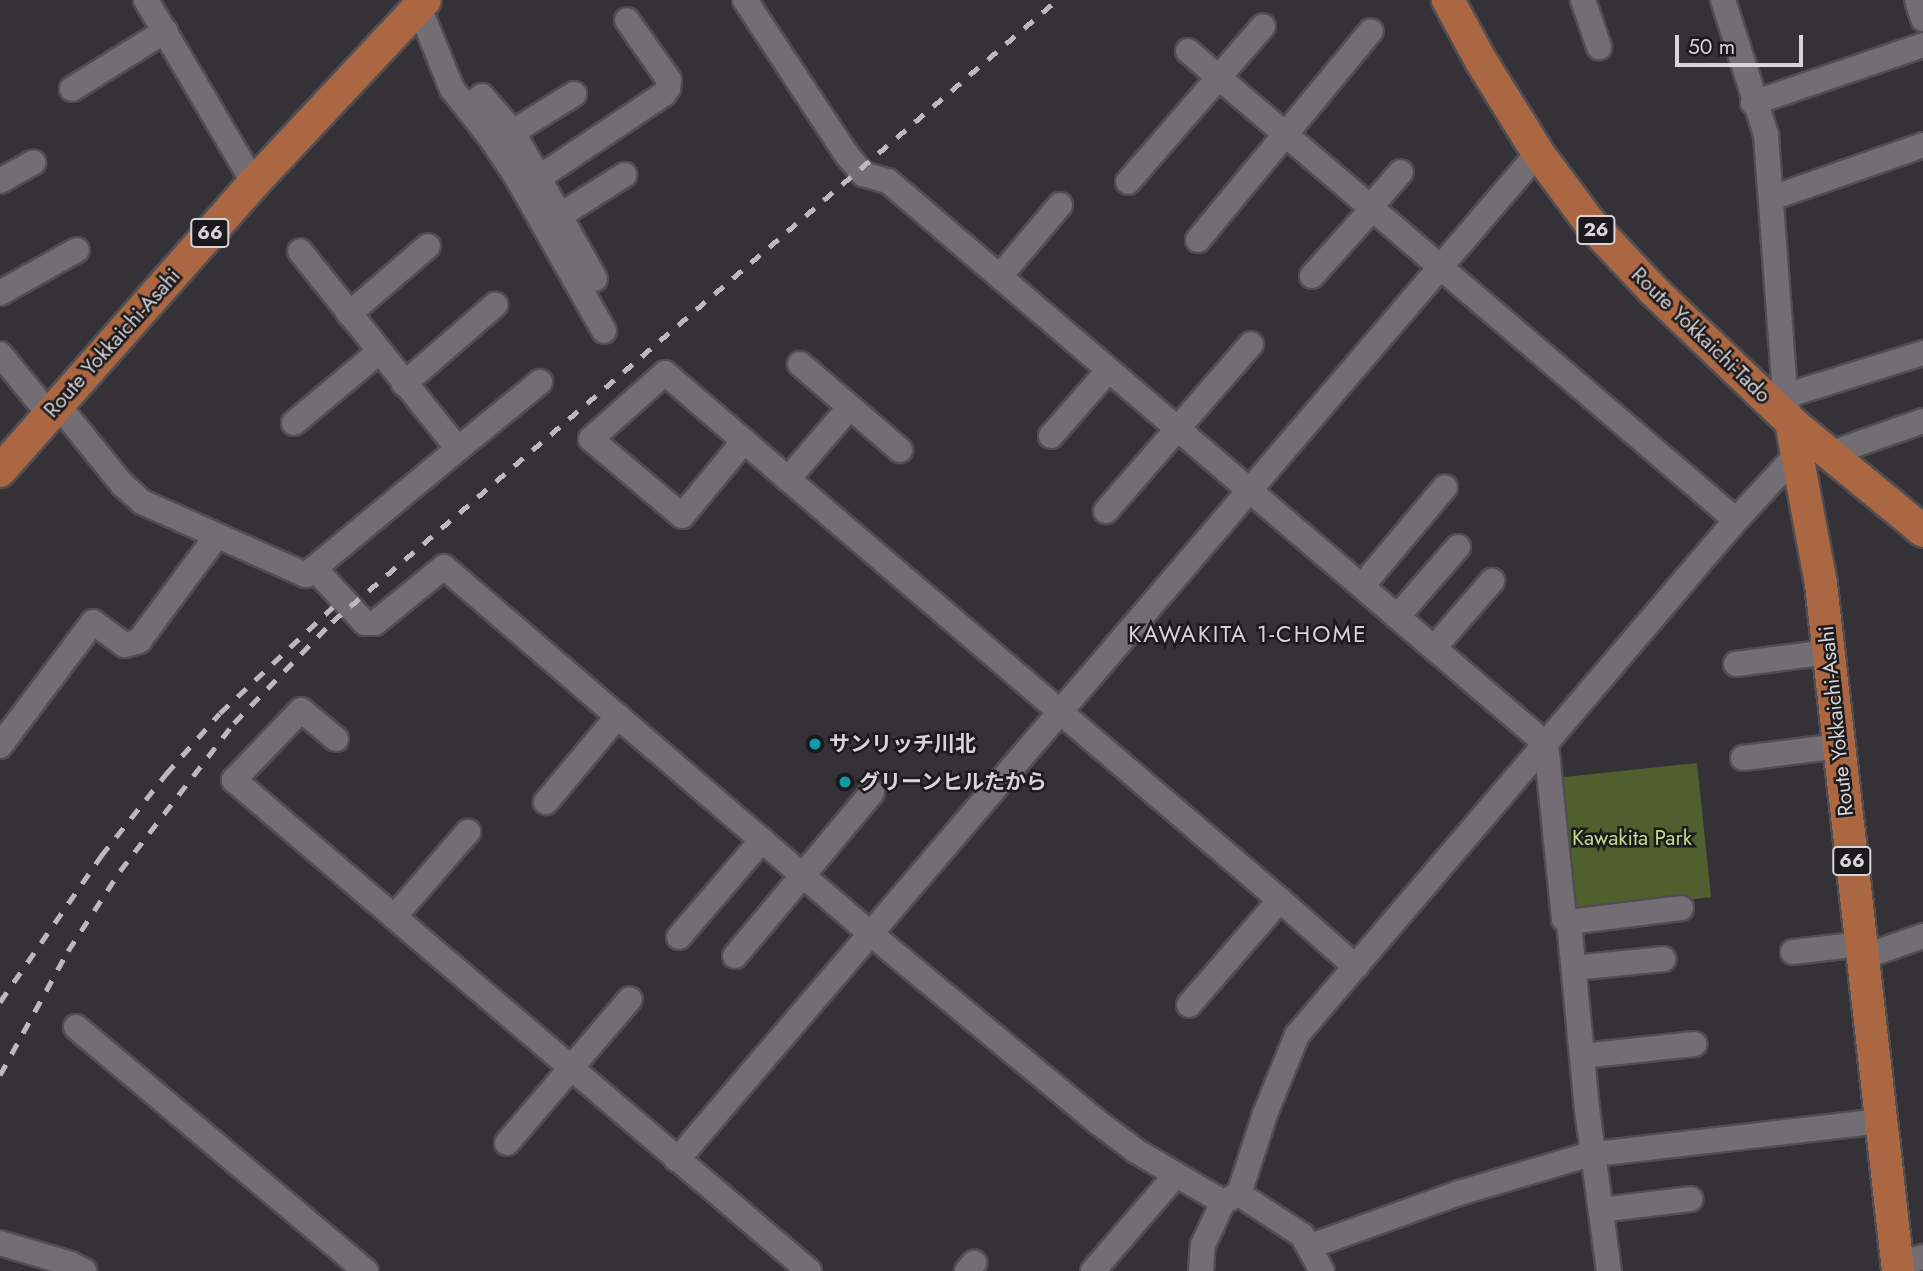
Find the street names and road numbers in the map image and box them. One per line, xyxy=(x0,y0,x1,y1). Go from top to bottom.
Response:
road number: 26 xyxy=(1575,214,1617,246)
road number: 66 xyxy=(189,218,231,248)
street label: Route Yokkaichi-Tado xyxy=(1626,262,1776,408)
street label: Route Yokkaichi-Asahi xyxy=(39,263,185,423)
street label: Route Yokkaichi-Asahi xyxy=(1813,624,1859,818)
road number: 66 xyxy=(1831,846,1873,876)

